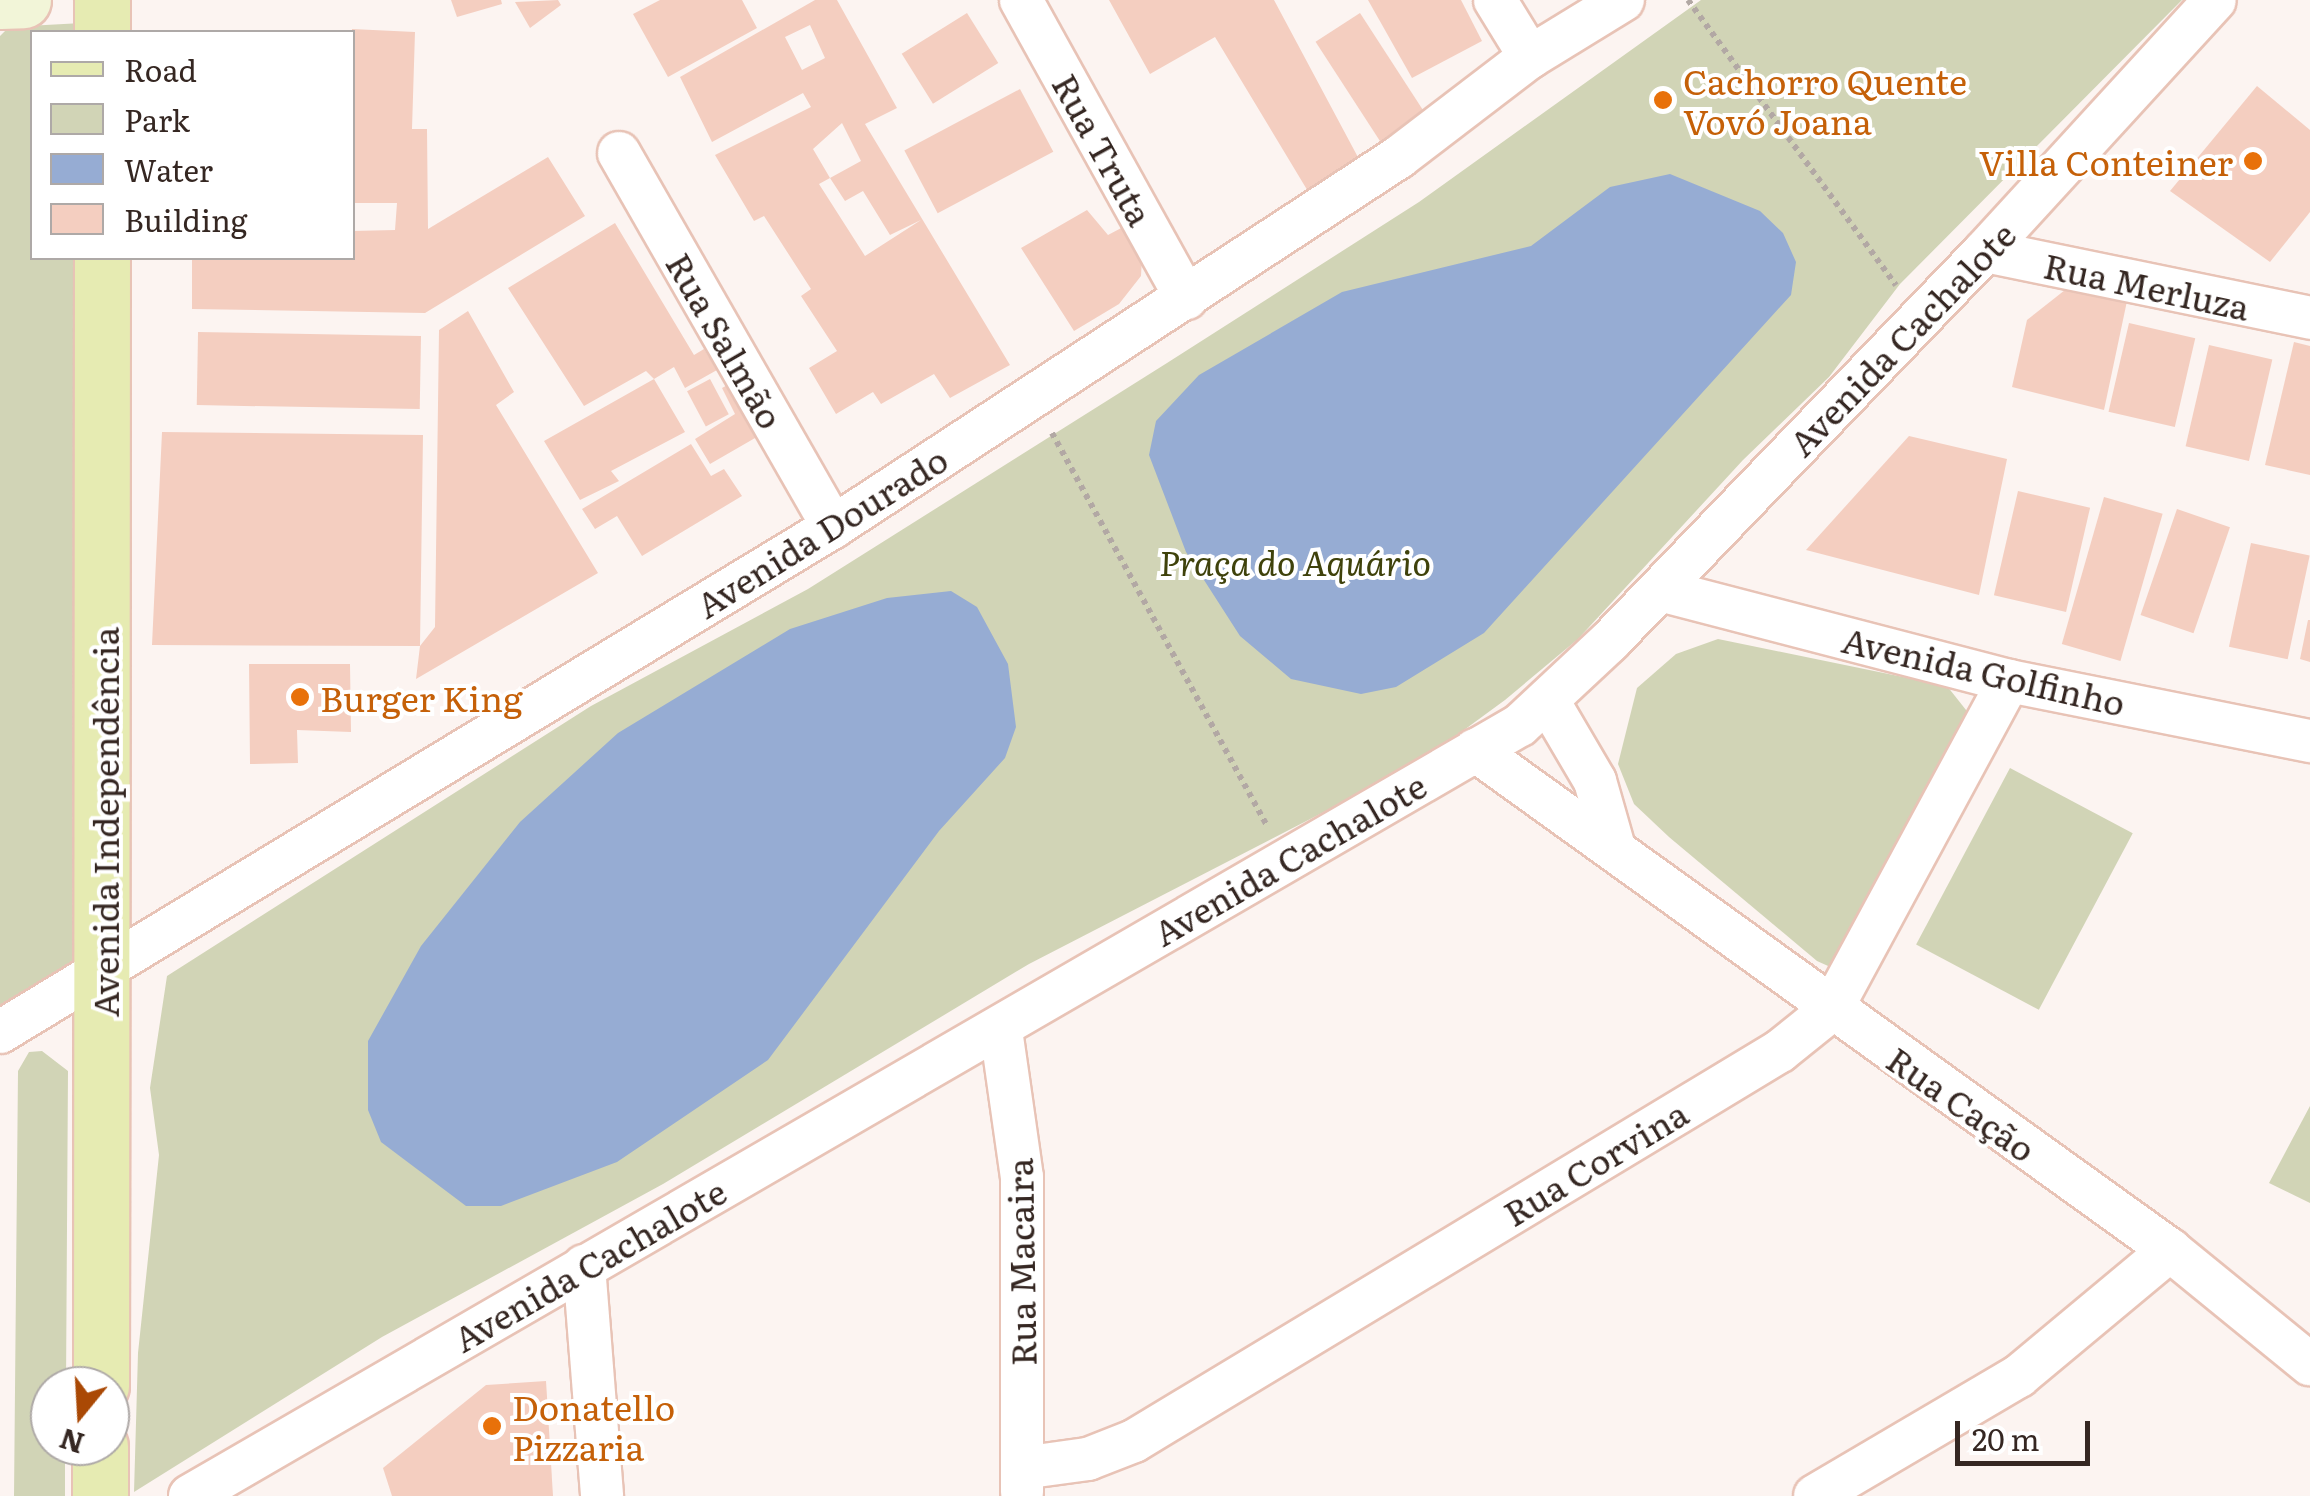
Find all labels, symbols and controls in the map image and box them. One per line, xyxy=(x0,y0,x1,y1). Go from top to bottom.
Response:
legend xyxy=(30,30,355,260)
text: Road xyxy=(124,47,197,91)
place label: Cachorro Quente Vovó Joana xyxy=(1683,59,1967,141)
street label: Rua Truta xyxy=(1045,66,1163,232)
marker: Cachorro Quente Vovó Joana xyxy=(1652,89,1674,111)
text: Park xyxy=(124,97,190,141)
place label: Villa Conteiner xyxy=(1979,140,2233,182)
text: Water xyxy=(124,147,213,191)
marker: Villa Conteiner xyxy=(2242,150,2264,172)
text: Building xyxy=(124,197,248,241)
street label: Avenida Cachalote xyxy=(1779,213,2023,463)
street label: Rua Merluza xyxy=(2040,243,2254,327)
street label: Rua Salmão xyxy=(659,245,793,435)
street label: Avenida Dourado xyxy=(688,437,954,625)
park label: Praça do Aquário xyxy=(1159,540,1431,582)
street label: Avenida Golfinho xyxy=(1838,617,2130,723)
street label: Avenida Independência xyxy=(83,627,125,1017)
place label: Burger King xyxy=(320,676,523,718)
marker: Burger King xyxy=(289,686,311,708)
street label: Avenida Cachalote xyxy=(1145,763,1433,953)
street label: Rua Cação xyxy=(1880,1037,2044,1169)
street label: Rua Corvina xyxy=(1495,1091,1695,1233)
street label: Rua Macaira xyxy=(997,1157,1043,1367)
street label: Avenida Cachalote xyxy=(445,1169,733,1359)
north arrow xyxy=(30,1366,130,1466)
place label: Donatello Pizzaria xyxy=(512,1385,675,1467)
scale bar xyxy=(1960,1401,2095,1463)
marker: Donatello Pizzaria xyxy=(481,1415,503,1437)
text: 20 m xyxy=(1972,1416,2040,1460)
text: N xyxy=(54,1419,89,1466)

